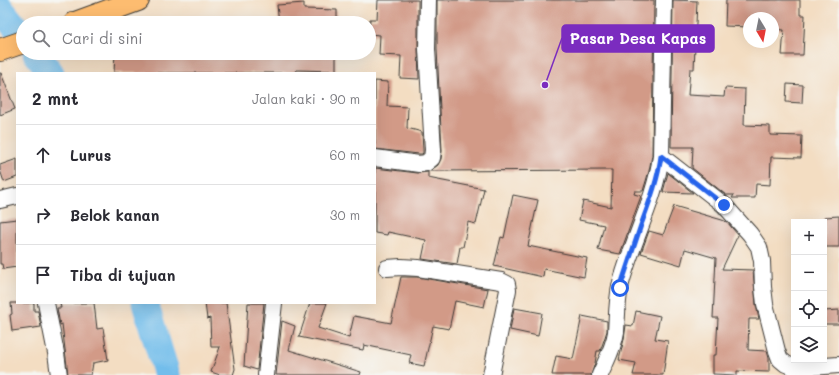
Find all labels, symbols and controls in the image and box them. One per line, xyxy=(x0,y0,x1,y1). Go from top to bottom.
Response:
north arrow xyxy=(743,12,779,48)
search box xyxy=(16,16,376,60)
callout: Pasar Desa Kapas xyxy=(562,25,714,52)
icon: search xyxy=(30,27,52,49)
text: Cari di sini xyxy=(62,28,143,48)
text: Pasar Desa Kapas xyxy=(570,28,706,48)
text: 2 mnt xyxy=(32,87,78,109)
text: Jalan kaki · 90 m xyxy=(252,90,360,107)
icon: ahead xyxy=(32,144,54,166)
text: Lurus xyxy=(70,145,111,165)
text: 60 m xyxy=(330,146,360,163)
route end xyxy=(715,196,733,214)
icon: right xyxy=(32,204,54,226)
text: Belok kanan xyxy=(70,205,159,225)
text: 30 m xyxy=(330,206,360,223)
map controls xyxy=(791,219,827,363)
button: + xyxy=(791,219,827,255)
button: − xyxy=(791,255,827,291)
icon: arrive xyxy=(32,264,54,286)
text: Tiba di tujuan xyxy=(70,265,175,285)
route start xyxy=(611,279,629,297)
button: locate xyxy=(791,291,827,327)
button: layers xyxy=(791,327,827,363)

